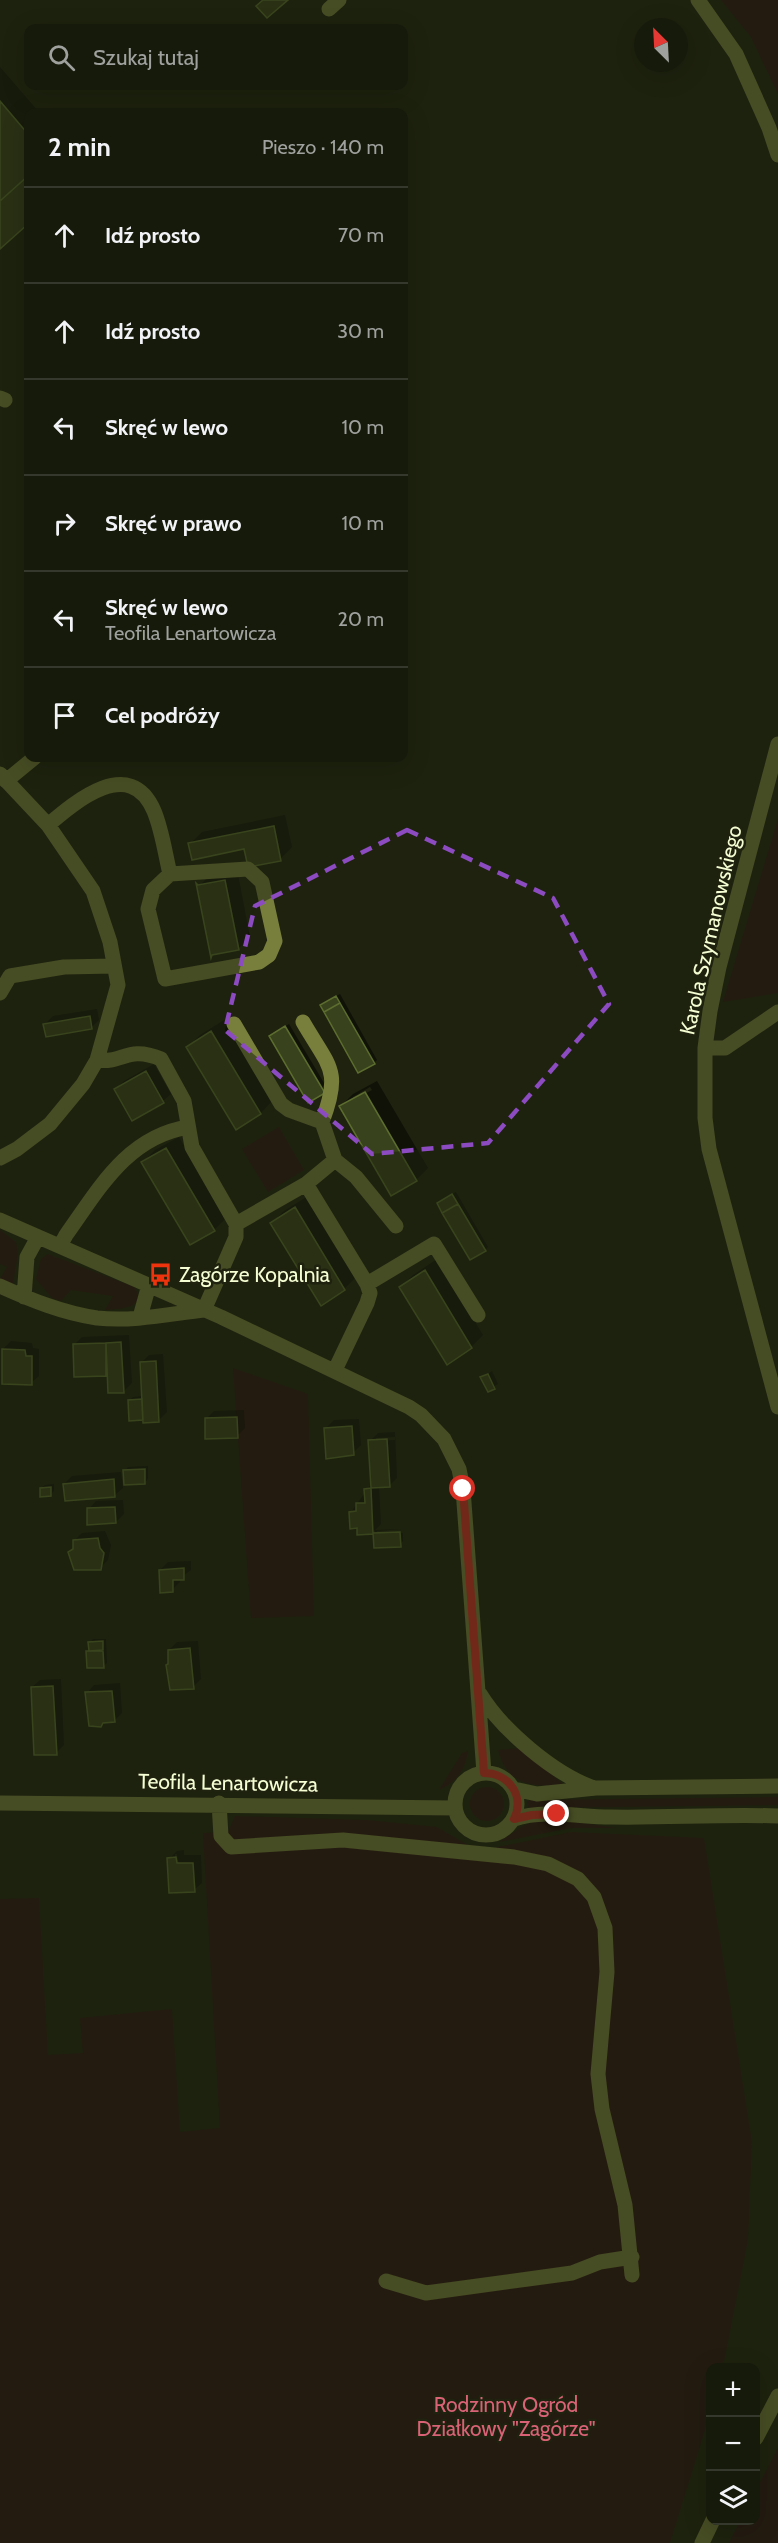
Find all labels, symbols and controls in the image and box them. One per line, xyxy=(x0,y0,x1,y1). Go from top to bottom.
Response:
north arrow xyxy=(634,18,688,72)
search box xyxy=(24,24,408,90)
icon: search xyxy=(45,41,78,74)
text: Szukaj tutaj xyxy=(93,44,199,71)
text: 2 min xyxy=(48,131,111,163)
text: Pieszo · 140 m xyxy=(262,135,384,159)
icon: ahead xyxy=(48,219,81,252)
text: Idź prosto xyxy=(105,222,200,249)
text: 70 m xyxy=(338,223,384,247)
icon: ahead xyxy=(48,315,81,348)
text: Idź prosto xyxy=(105,318,200,345)
text: 30 m xyxy=(337,319,384,343)
icon: left xyxy=(48,411,81,444)
text: Skręć w lewo xyxy=(105,414,228,441)
text: 10 m xyxy=(341,415,384,439)
icon: right xyxy=(48,507,81,540)
text: Skręć w prawo xyxy=(105,510,242,537)
text: 10 m xyxy=(341,511,384,535)
text: Skręć w lewo xyxy=(105,594,228,621)
icon: left xyxy=(48,603,81,636)
text: 20 m xyxy=(338,607,384,631)
text: Teofila Lenartowicza xyxy=(105,621,276,645)
icon: arrive xyxy=(48,699,81,732)
text: Cel podróży xyxy=(105,702,220,729)
street label: Karola Szymanowskiego xyxy=(674,823,747,1037)
bus stop icon: Zagórze Kopalnia xyxy=(148,1262,174,1288)
place label: Zagórze Kopalnia xyxy=(179,1262,330,1287)
route start xyxy=(449,1475,475,1501)
street label: Teofila Lenartowicza xyxy=(138,1768,318,1797)
route end xyxy=(543,1800,569,1826)
map controls xyxy=(706,2363,760,2525)
button: + xyxy=(706,2363,760,2417)
park label: Rodzinny Ogród Działkowy "Zagórze" xyxy=(416,2392,596,2441)
button: − xyxy=(706,2417,760,2471)
button: layers xyxy=(706,2471,760,2525)

